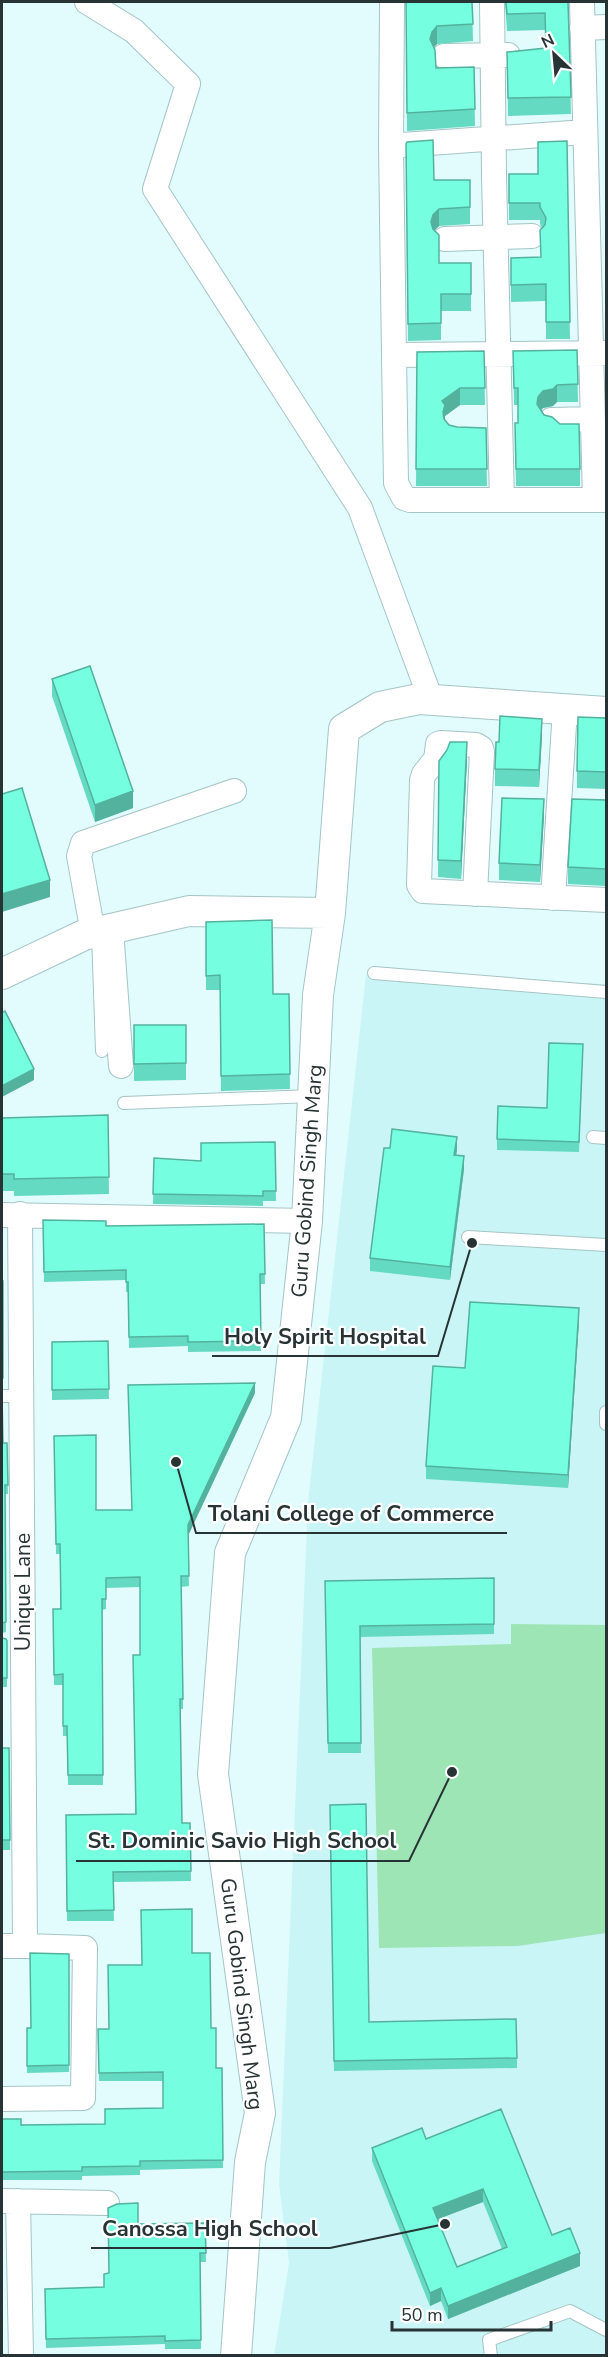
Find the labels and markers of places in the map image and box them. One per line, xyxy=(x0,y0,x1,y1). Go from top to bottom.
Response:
callout: Holy Spirit Hospital xyxy=(212,1316,438,1356)
callout: Tolani College of Commerce xyxy=(196,1493,507,1533)
callout: St. Dominic Savio High School xyxy=(76,1821,409,1861)
callout: Canossa High School xyxy=(91,2208,330,2248)

